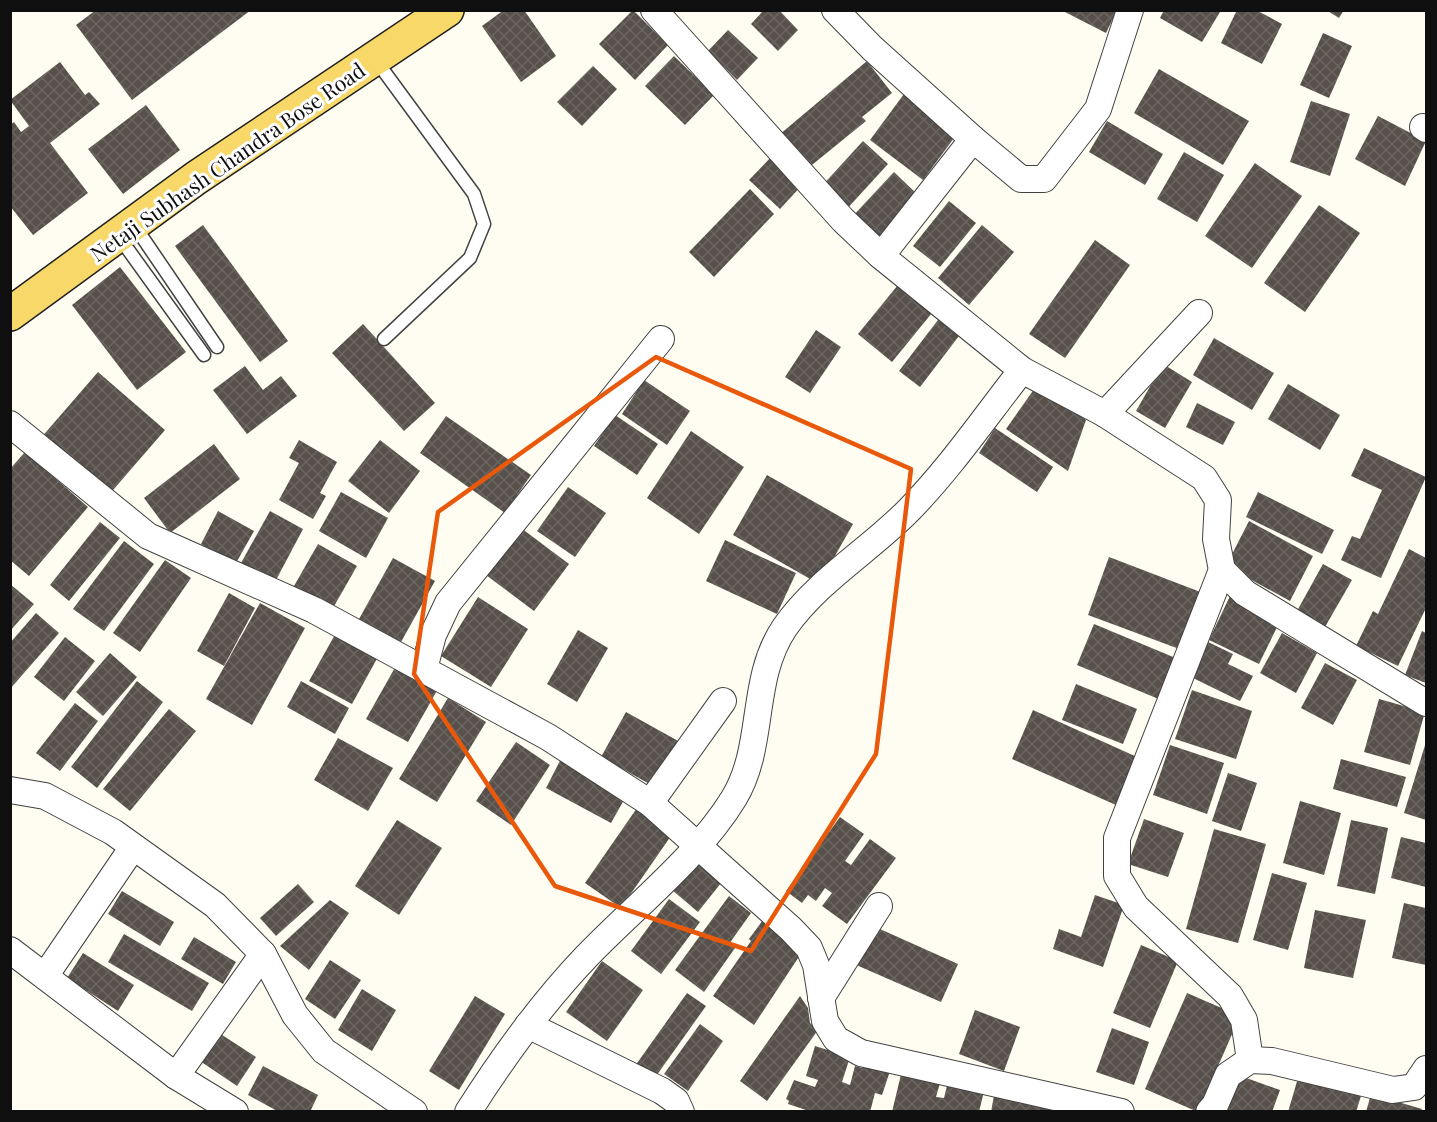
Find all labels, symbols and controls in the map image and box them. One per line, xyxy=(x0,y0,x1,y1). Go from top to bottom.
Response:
street label: Netaji Subhash Chandra Bose Road xyxy=(84,55,370,267)

